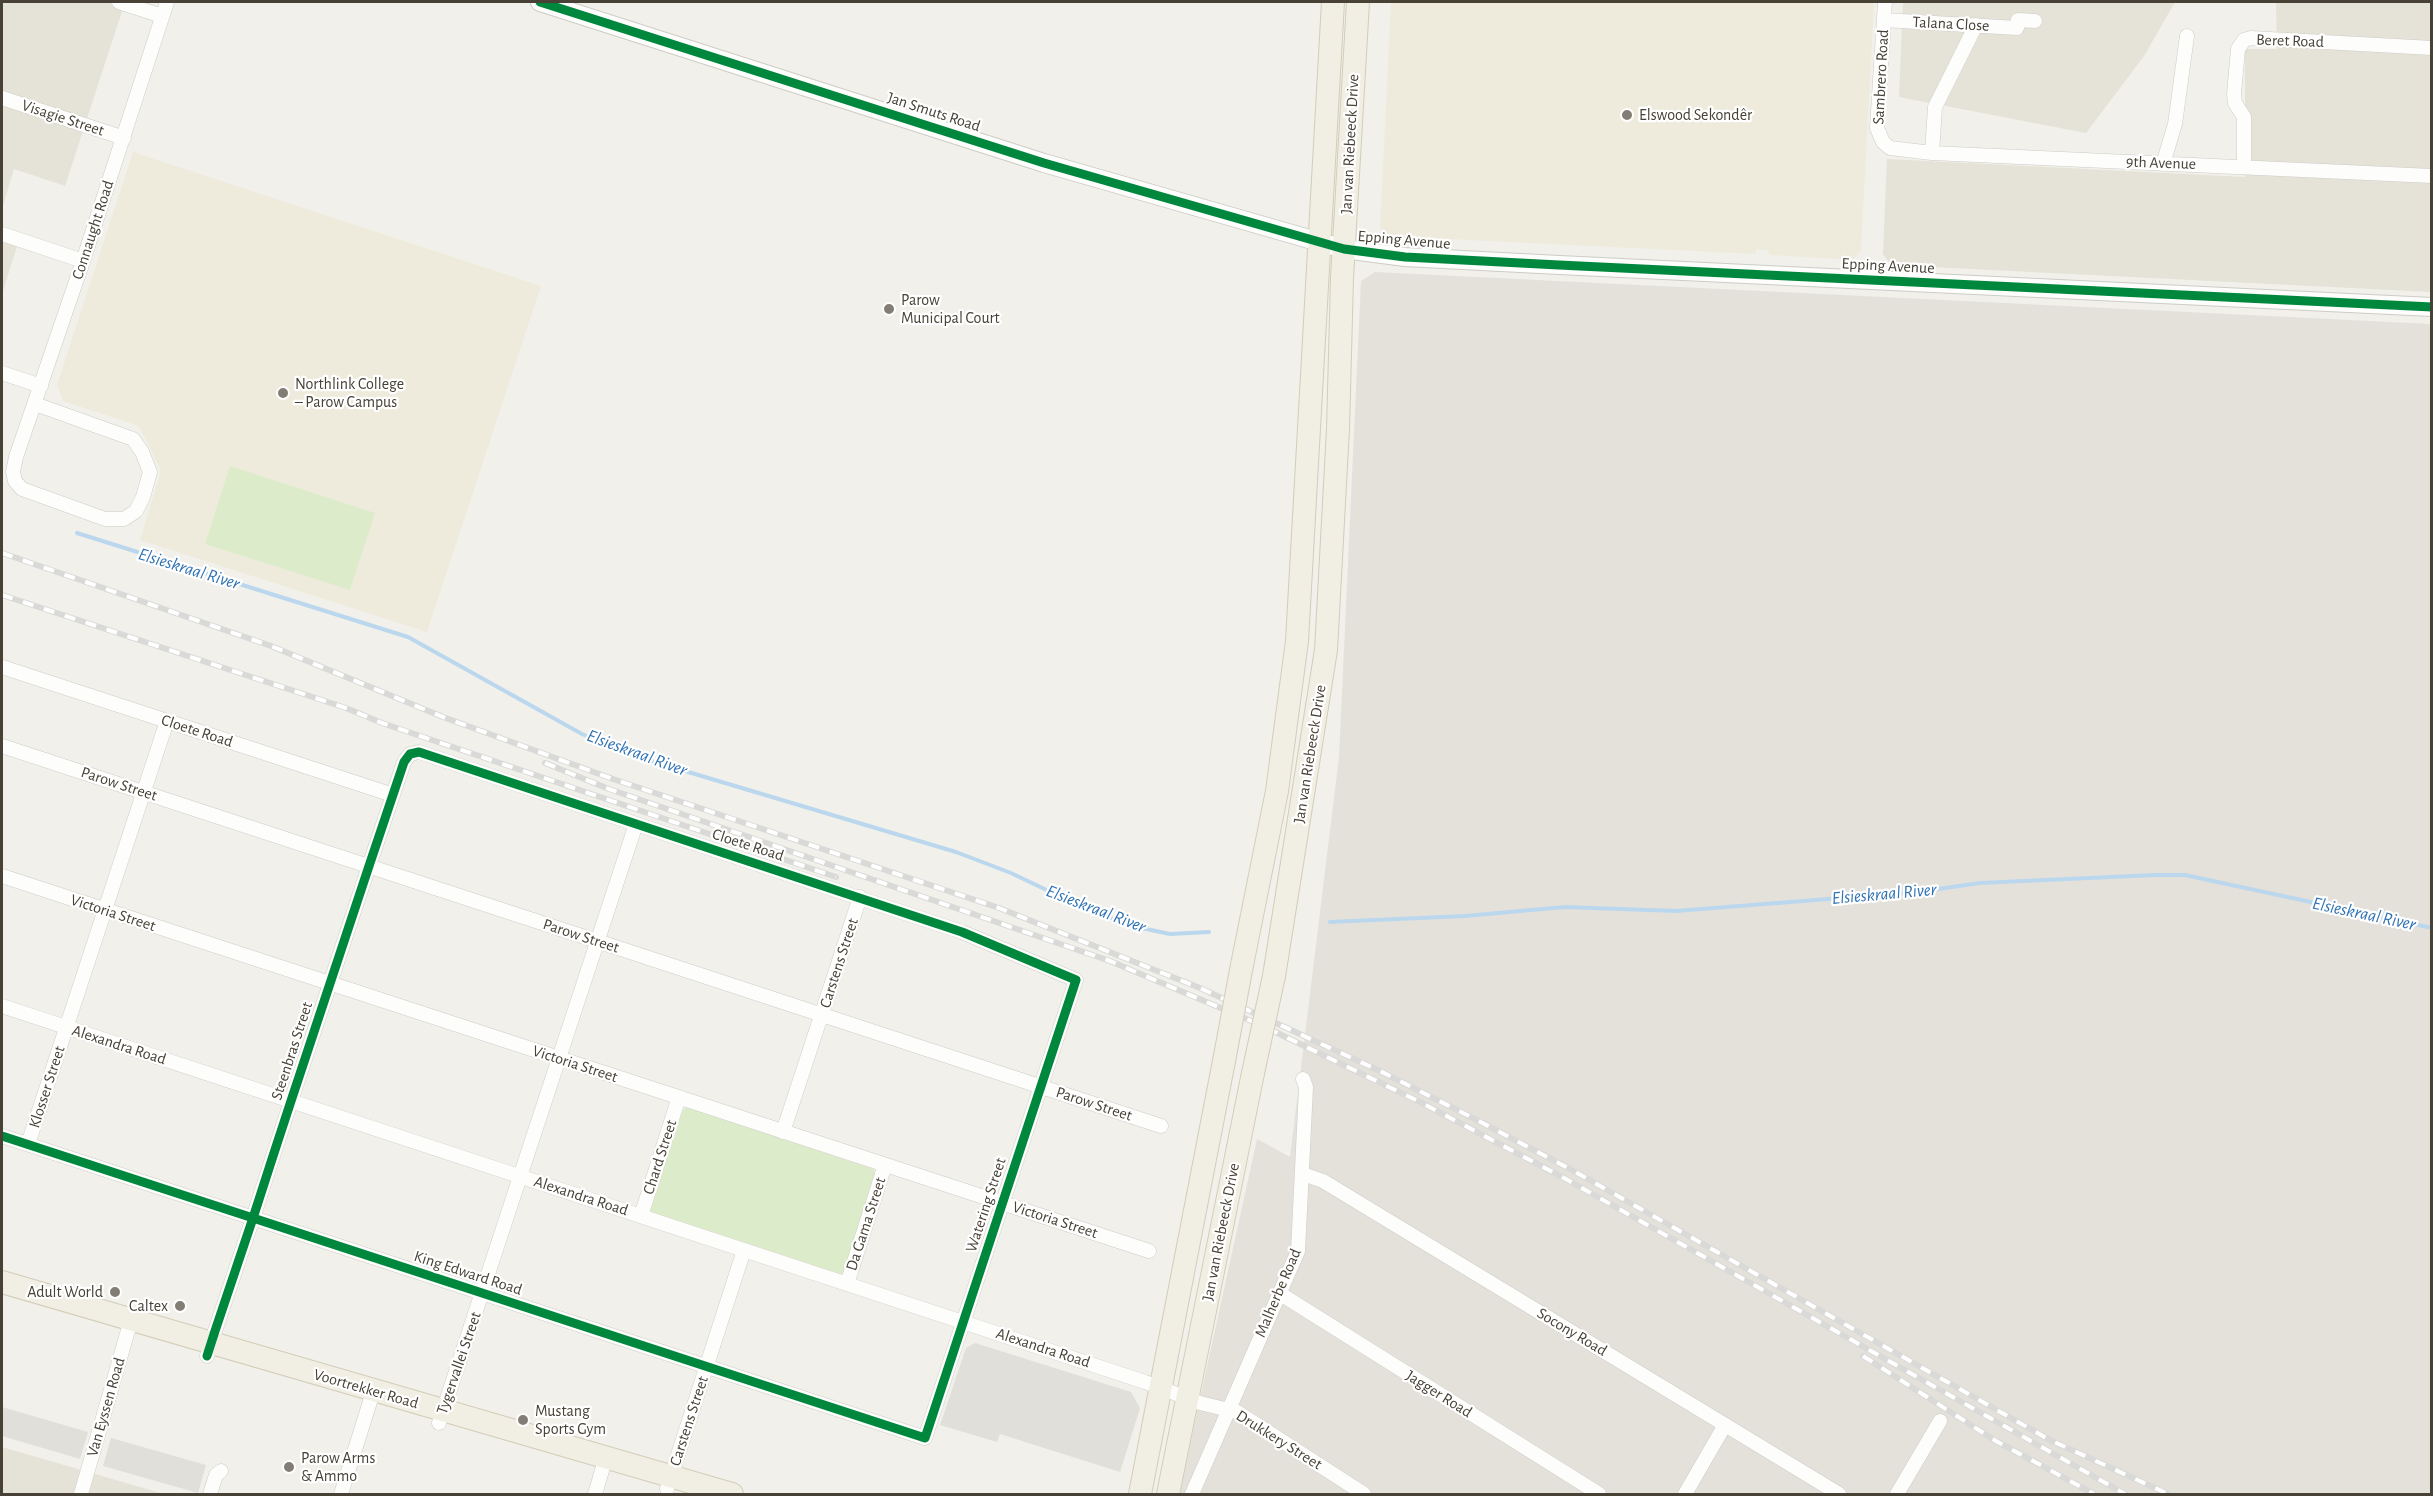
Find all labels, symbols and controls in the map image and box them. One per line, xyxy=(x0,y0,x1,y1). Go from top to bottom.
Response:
street label: Talana Close xyxy=(1912,12,1990,36)
street label: Sambrero Road xyxy=(1869,29,1893,125)
street label: Beret Road xyxy=(2256,30,2324,52)
street label: Jan van Riebeeck Drive xyxy=(1337,74,1363,214)
street label: Jan Smuts Road xyxy=(885,88,983,136)
street label: Visagie Street xyxy=(19,96,107,140)
place label: Elswood Sekondêr xyxy=(1639,105,1752,125)
marker: Elswood Sekondêr xyxy=(1620,108,1634,122)
street label: 9th Avenue xyxy=(2126,152,2196,174)
street label: Connaught Road xyxy=(68,178,118,282)
street label: Epping Avenue xyxy=(1357,226,1451,254)
street label: Epping Avenue xyxy=(1841,254,1935,278)
place label: Parow Municipal Court xyxy=(901,290,1000,328)
marker: Parow Municipal Court xyxy=(882,302,896,316)
place label: Northlink College – Parow Campus xyxy=(295,374,404,412)
marker: Northlink College – Parow Campus xyxy=(276,386,290,400)
water label: Elsieskraal River xyxy=(136,543,242,595)
street label: Jan van Riebeeck Drive xyxy=(1290,683,1330,825)
street label: Cloete Road xyxy=(159,710,235,752)
water label: Elsieskraal River xyxy=(584,725,690,781)
street label: Parow Street xyxy=(78,763,160,805)
street label: Cloete Road xyxy=(710,824,786,866)
water label: Elsieskraal River xyxy=(1831,879,1937,909)
water label: Elsieskraal River xyxy=(1043,880,1149,938)
street label: Victoria Street xyxy=(68,890,158,936)
water label: Elsieskraal River xyxy=(2310,893,2418,935)
street label: Parow Street xyxy=(540,915,622,957)
street label: Carstens Street xyxy=(815,916,863,1010)
street label: Steenbras Street xyxy=(267,999,317,1103)
street label: Alexandra Road xyxy=(70,1021,168,1069)
street label: Victoria Street xyxy=(530,1041,620,1087)
street label: Klosser Street xyxy=(25,1043,69,1131)
street label: Parow Street xyxy=(1053,1083,1135,1125)
street label: Chard Street xyxy=(639,1117,681,1197)
street label: Watering Street xyxy=(962,1155,1010,1255)
street label: Jan van Riebeeck Drive xyxy=(1198,1162,1244,1302)
street label: Alexandra Road xyxy=(532,1172,630,1220)
street label: Da Gama Street xyxy=(842,1175,890,1273)
street label: Victoria Street xyxy=(1010,1197,1100,1243)
street label: King Edward Road xyxy=(412,1246,524,1300)
street label: Malherbe Road xyxy=(1251,1246,1305,1340)
place label: Adult World xyxy=(27,1282,103,1302)
marker: Adult World xyxy=(108,1285,122,1299)
place label: Caltex xyxy=(129,1296,168,1316)
marker: Caltex xyxy=(173,1299,187,1313)
street label: Socony Road xyxy=(1534,1304,1610,1360)
street label: Tygervallei Street xyxy=(432,1309,486,1417)
street label: Alexandra Road xyxy=(994,1324,1092,1372)
street label: Van Eyssen Road xyxy=(83,1355,129,1459)
street label: Voortrekker Road xyxy=(311,1365,421,1413)
street label: Jagger Road xyxy=(1402,1366,1476,1422)
street label: Carstens Street xyxy=(665,1374,713,1468)
place label: Mustang Sports Gym xyxy=(535,1401,606,1439)
street label: Drukkery Street xyxy=(1232,1406,1326,1474)
marker: Mustang Sports Gym xyxy=(516,1413,530,1427)
place label: Parow Arms & Ammo xyxy=(301,1448,375,1486)
marker: Parow Arms & Ammo xyxy=(282,1460,296,1474)

